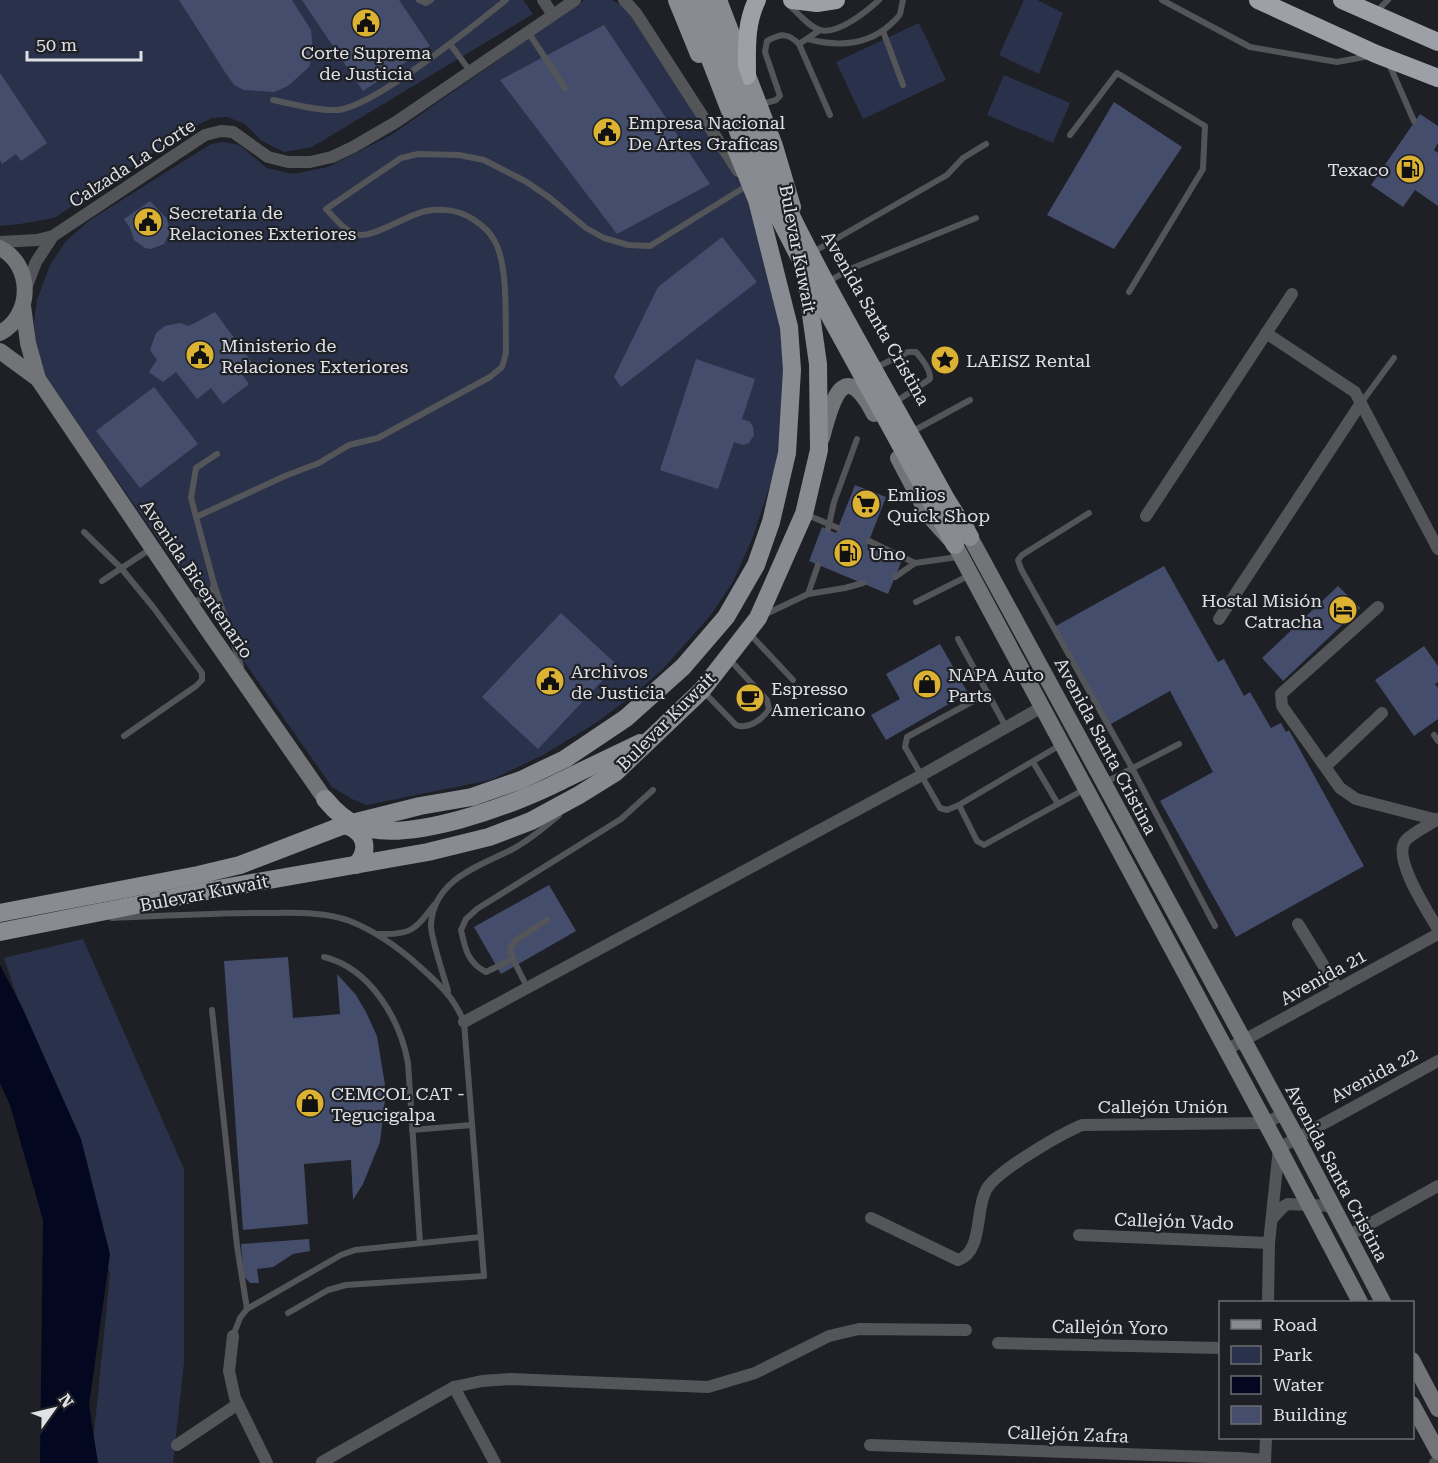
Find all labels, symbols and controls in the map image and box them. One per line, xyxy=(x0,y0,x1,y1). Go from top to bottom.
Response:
public building icon: Corte Suprema de Justicia xyxy=(350,7,382,39)
scale bar xyxy=(27,24,141,62)
text: 50 m xyxy=(36,34,77,55)
place label: Corte Suprema de Justicia xyxy=(301,42,431,84)
place label: Empresa Nacional De Artes Graficas xyxy=(628,112,786,154)
street label: Calzada La Corte xyxy=(65,114,199,212)
public building icon: Empresa Nacional De Artes Graficas xyxy=(591,116,623,148)
fuel station icon: Texaco xyxy=(1394,153,1426,185)
place label: Texaco xyxy=(1327,159,1389,180)
street label: Bulevar Kuwait xyxy=(775,183,821,315)
place label: Secretaría de Relaciones Exteriores xyxy=(169,202,356,244)
public building icon: Secretaría de Relaciones Exteriores xyxy=(132,206,164,238)
street label: Avenida Santa Cristina xyxy=(818,227,935,409)
place label: Ministerio de Relaciones Exteriores xyxy=(221,335,408,377)
public building icon: Ministerio de Relaciones Exteriores xyxy=(184,339,216,371)
place icon: LAEISZ Rental xyxy=(929,344,961,376)
place label: LAEISZ Rental xyxy=(966,350,1091,371)
place label: Emlios Quick Shop xyxy=(887,484,990,526)
supermarket icon: Emlios Quick Shop xyxy=(850,488,882,520)
street label: Avenida Bicentenario xyxy=(136,496,258,662)
fuel station icon: Uno xyxy=(832,537,864,569)
place label: Uno xyxy=(869,543,906,564)
place label: Hostal Misión Catracha xyxy=(1201,590,1322,632)
hotel icon: Hostal Misión Catracha xyxy=(1327,594,1359,626)
street label: Avenida Santa Cristina xyxy=(1050,654,1162,838)
place label: Archivos de Justicia xyxy=(571,661,665,703)
place label: NAPA Auto Parts xyxy=(948,664,1044,706)
public building icon: Archivos de Justicia xyxy=(534,665,566,697)
street label: Bulevar Kuwait xyxy=(612,667,720,775)
shop icon: NAPA Auto Parts xyxy=(911,668,943,700)
place label: Espresso Americano xyxy=(771,678,866,720)
cafe icon: Espresso Americano xyxy=(734,682,766,714)
street label: Bulevar Kuwait xyxy=(138,870,270,916)
street label: Avenida 21 xyxy=(1276,945,1370,1009)
street label: Avenida 22 xyxy=(1327,1043,1421,1107)
street label: Avenida Santa Cristina xyxy=(1281,1081,1393,1265)
place label: CEMCOL CAT - Tegucigalpa xyxy=(331,1083,465,1125)
shop icon: CEMCOL CAT - Tegucigalpa xyxy=(294,1087,326,1119)
street label: Callejón Unión xyxy=(1098,1096,1229,1117)
street label: Callejón Vado xyxy=(1114,1208,1234,1234)
legend xyxy=(1219,1301,1414,1439)
text: Road xyxy=(1273,1314,1318,1335)
street label: Callejón Yoro xyxy=(1052,1315,1168,1339)
text: Park xyxy=(1273,1344,1313,1365)
text: Water xyxy=(1273,1374,1324,1395)
north arrow xyxy=(24,1379,84,1439)
text: N xyxy=(55,1390,77,1411)
text: Building xyxy=(1273,1404,1347,1425)
street label: Callejón Zafra xyxy=(1007,1421,1129,1447)

